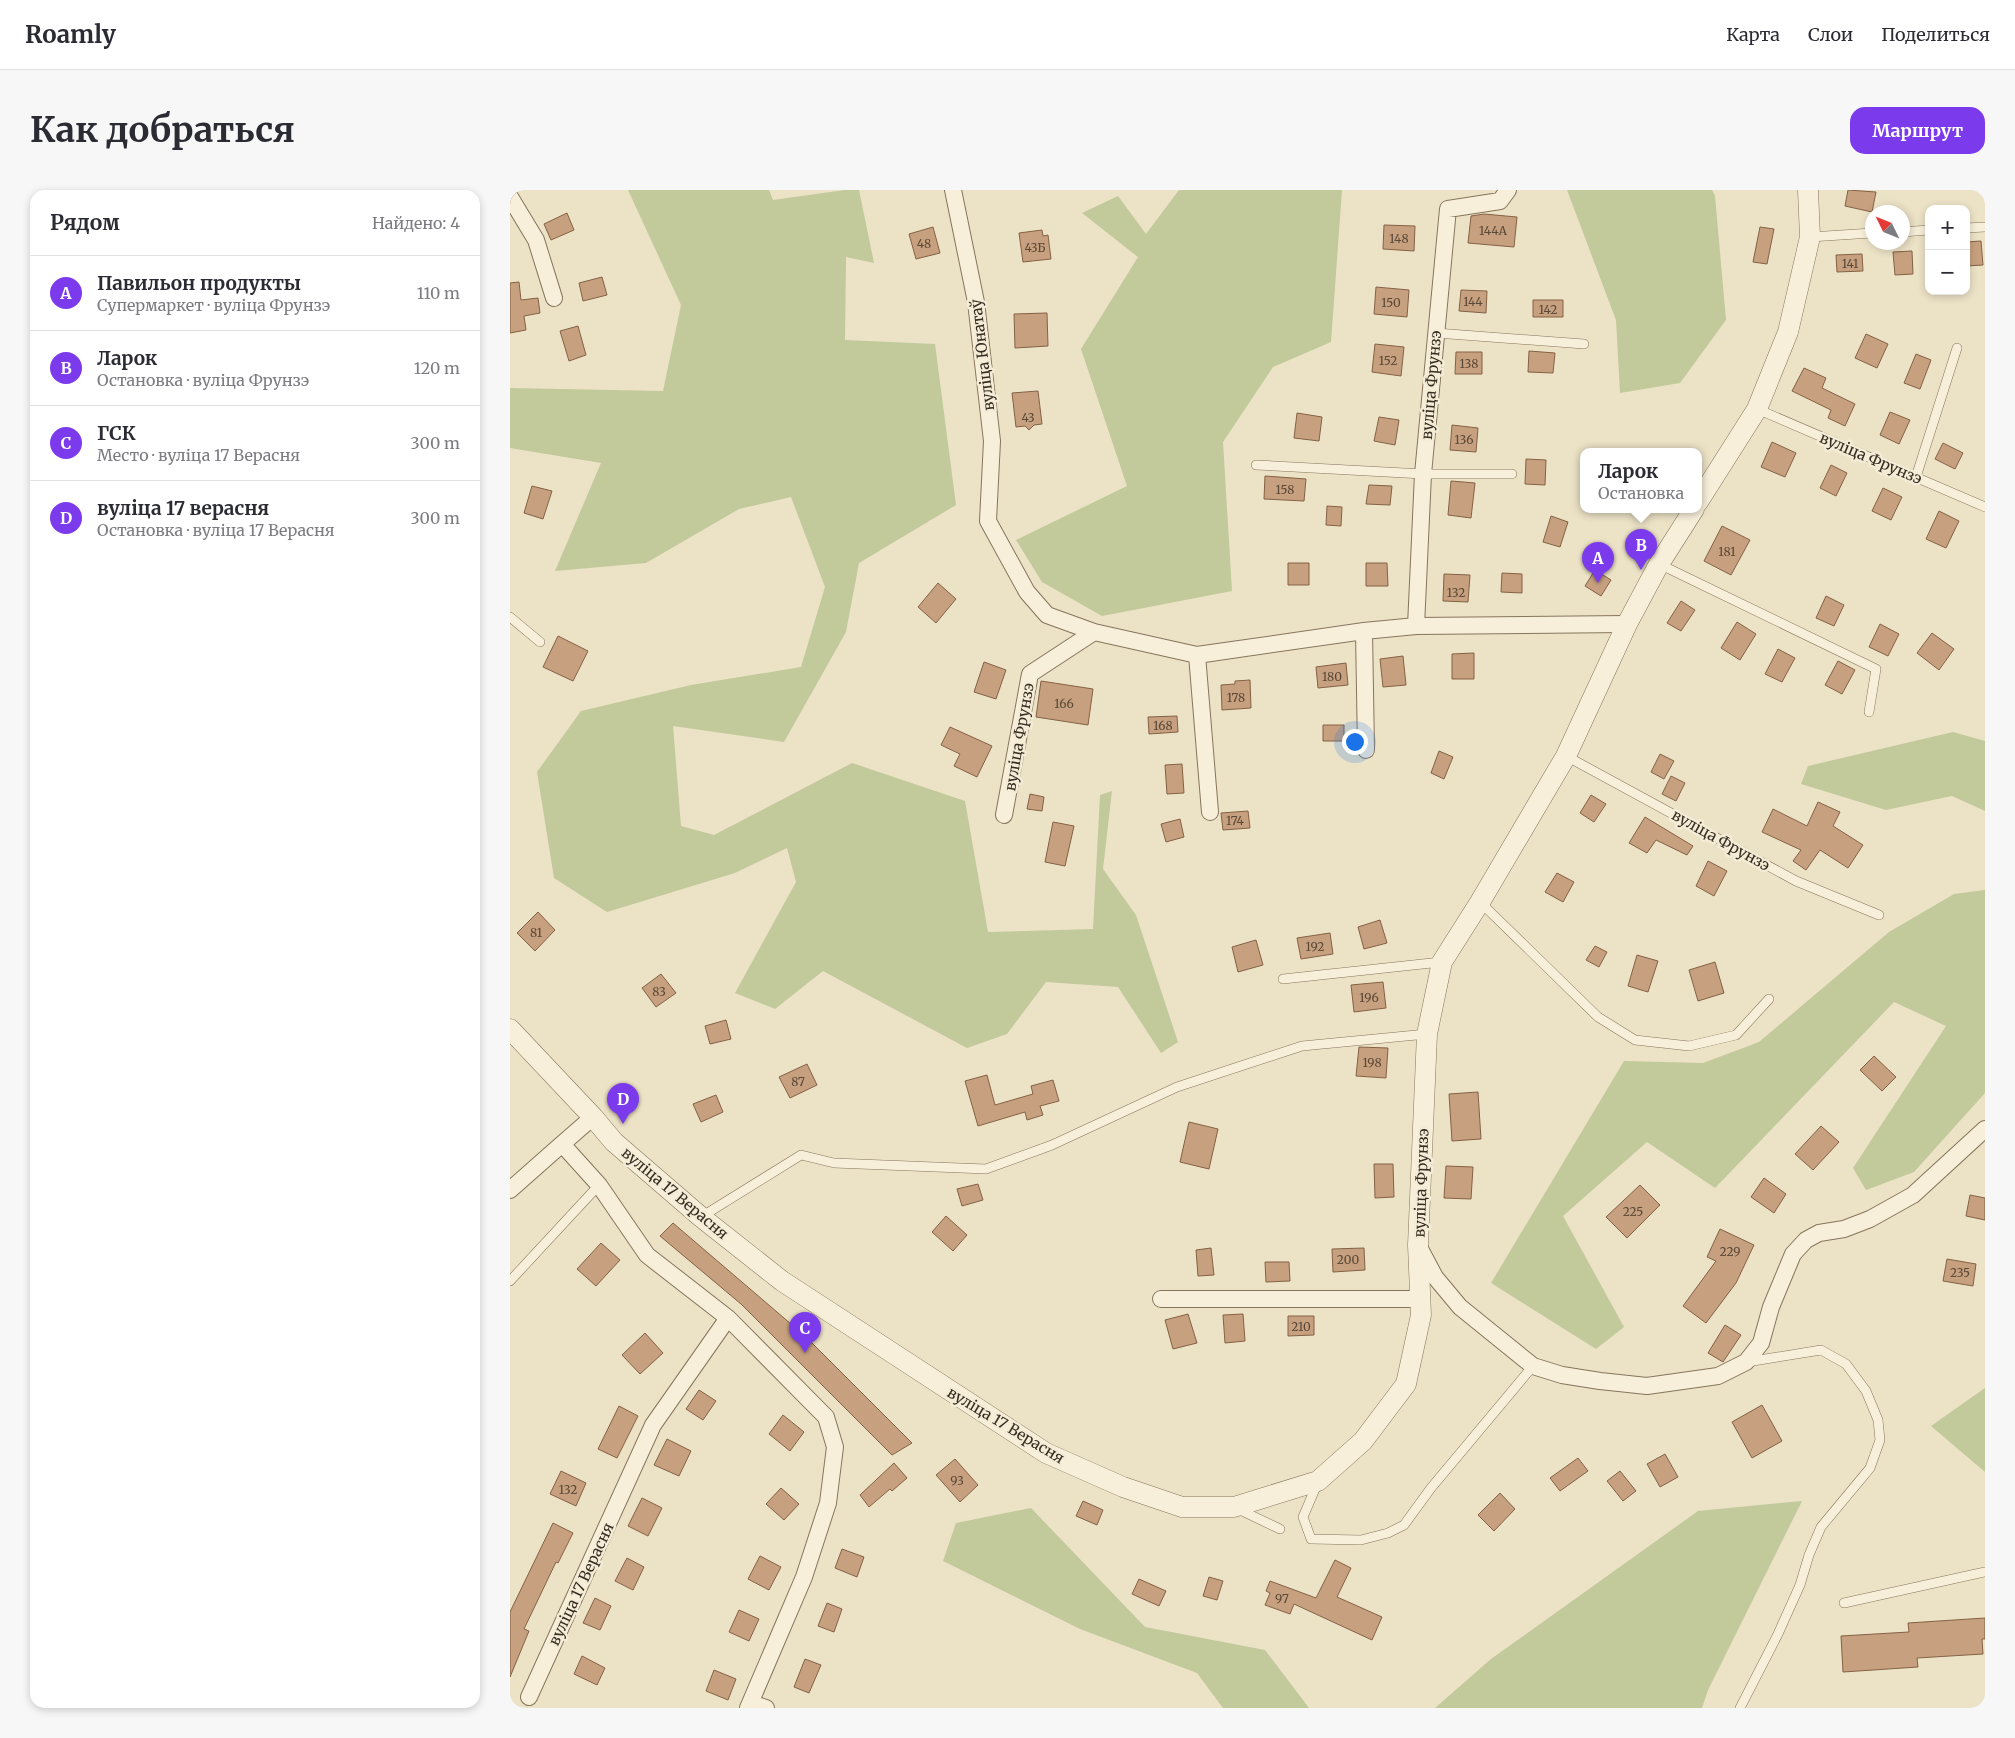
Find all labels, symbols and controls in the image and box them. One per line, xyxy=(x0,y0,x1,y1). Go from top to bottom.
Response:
text: Roamly xyxy=(25,19,116,50)
text: Карта xyxy=(1726,23,1780,46)
text: Слои xyxy=(1808,23,1853,46)
text: Поделиться xyxy=(1881,23,1990,46)
button: Маршрут xyxy=(1850,107,1985,154)
text: Как добраться xyxy=(30,108,295,152)
north arrow xyxy=(1865,205,1910,250)
map controls xyxy=(1925,205,1970,295)
button: + xyxy=(1925,205,1970,250)
text: Рядом xyxy=(50,209,120,236)
text: Найдено: 4 xyxy=(372,213,460,233)
house number: 144А xyxy=(1479,223,1507,238)
house number: 148 xyxy=(1389,231,1409,246)
house number: 48 xyxy=(917,236,931,251)
house number: 43Б xyxy=(1025,240,1046,255)
button: − xyxy=(1925,250,1970,295)
house number: 141 xyxy=(1842,256,1859,271)
text: Павильон продукты xyxy=(97,271,301,295)
text: A xyxy=(60,283,72,303)
text: 110 m xyxy=(417,283,460,303)
house number: 144 xyxy=(1463,294,1483,309)
text: Супермаркет · вуліца Фрунзэ xyxy=(97,295,330,315)
house number: 150 xyxy=(1381,295,1401,310)
street label: вуліца Юнатаў xyxy=(966,298,998,412)
house number: 142 xyxy=(1539,302,1557,317)
street label: вуліца Фрунзэ xyxy=(1417,330,1445,440)
text: Ларок xyxy=(97,346,157,370)
house number: 152 xyxy=(1379,353,1397,368)
house number: 138 xyxy=(1460,356,1478,371)
text: B xyxy=(60,358,72,378)
text: 120 m xyxy=(414,358,460,378)
text: Остановка · вуліца Фрунзэ xyxy=(97,370,309,390)
house number: 43 xyxy=(1021,410,1035,425)
text: ГСК xyxy=(97,421,136,445)
street label: вуліца Фрунзэ xyxy=(1817,428,1925,488)
house number: 136 xyxy=(1454,432,1474,447)
text: C xyxy=(61,433,71,453)
text: 300 m xyxy=(411,433,460,453)
text: Место · вуліца 17 Верасня xyxy=(97,445,300,465)
popup xyxy=(1580,448,1702,513)
text: Ларок xyxy=(1598,459,1658,483)
house number: 158 xyxy=(1276,482,1294,497)
text: Остановка xyxy=(1598,483,1684,503)
text: вуліца 17 верасня xyxy=(97,496,269,520)
text: D xyxy=(60,508,72,528)
text: 300 m xyxy=(411,508,460,528)
text: Остановка · вуліца 17 Верасня xyxy=(97,520,335,540)
pin: B xyxy=(1625,529,1657,570)
pin: A xyxy=(1582,542,1614,583)
house number: 181 xyxy=(1718,544,1736,559)
house number: 132 xyxy=(1447,585,1465,600)
house number: 180 xyxy=(1322,669,1342,684)
street label: вуліца Фрунзэ xyxy=(1000,681,1038,792)
house number: 178 xyxy=(1227,690,1245,705)
house number: 166 xyxy=(1054,696,1074,711)
house number: 168 xyxy=(1153,718,1173,733)
your location xyxy=(1342,729,1368,755)
street label: вуліца Фрунзэ xyxy=(1669,805,1774,875)
house number: 174 xyxy=(1226,813,1245,828)
house number: 81 xyxy=(530,925,543,940)
house number: 192 xyxy=(1306,939,1324,954)
house number: 83 xyxy=(652,984,666,999)
house number: 196 xyxy=(1359,990,1379,1005)
house number: 198 xyxy=(1362,1055,1382,1070)
house number: 87 xyxy=(791,1074,805,1089)
pin: D xyxy=(607,1083,639,1124)
street label: вуліца Фрунзэ xyxy=(1410,1128,1432,1238)
street label: вуліца 17 Верасня xyxy=(618,1143,732,1243)
house number: 225 xyxy=(1623,1204,1643,1219)
house number: 229 xyxy=(1719,1244,1741,1259)
house number: 200 xyxy=(1337,1252,1359,1267)
house number: 235 xyxy=(1950,1265,1970,1280)
pin: C xyxy=(789,1312,821,1353)
house number: 210 xyxy=(1291,1319,1311,1334)
street label: вуліца 17 Верасня xyxy=(944,1383,1068,1467)
house number: 93 xyxy=(950,1473,964,1488)
house number: 132 xyxy=(559,1482,577,1497)
street label: вуліца 17 Верасня xyxy=(544,1520,618,1648)
house number: 97 xyxy=(1275,1591,1289,1606)

